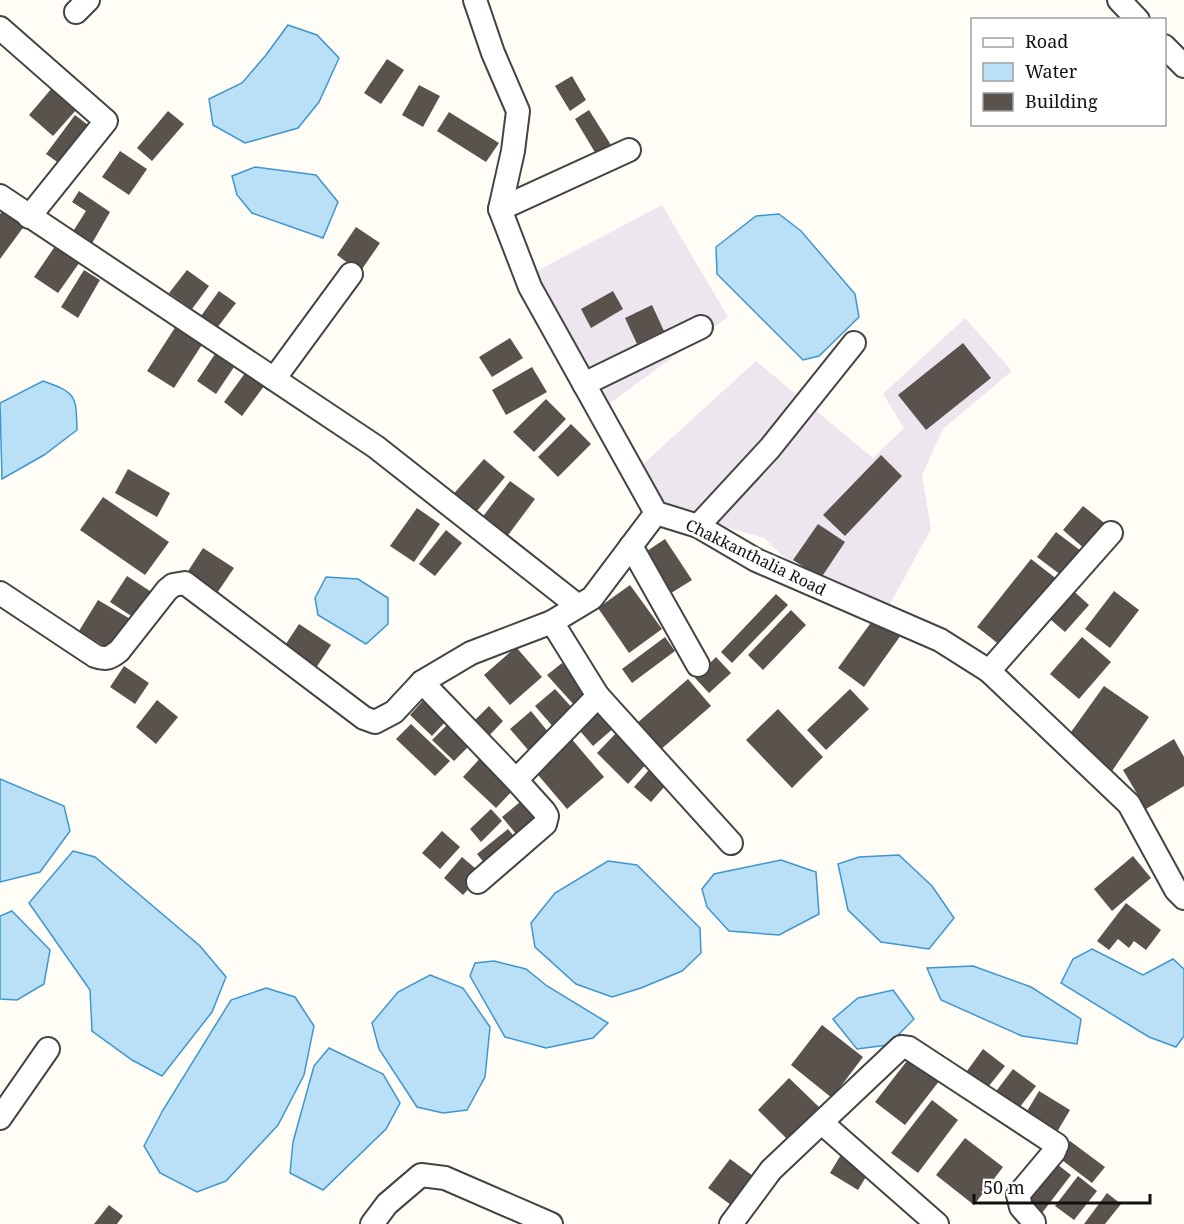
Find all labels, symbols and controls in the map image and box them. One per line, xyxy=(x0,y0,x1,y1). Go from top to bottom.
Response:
legend xyxy=(971,18,1166,126)
text: Road xyxy=(1025,29,1068,53)
text: Water xyxy=(1025,59,1078,83)
text: Building xyxy=(1025,89,1098,113)
street label: Chakkanthalia Road xyxy=(682,513,830,601)
scale bar xyxy=(974,1167,1150,1205)
text: 50 m xyxy=(983,1175,1025,1199)

